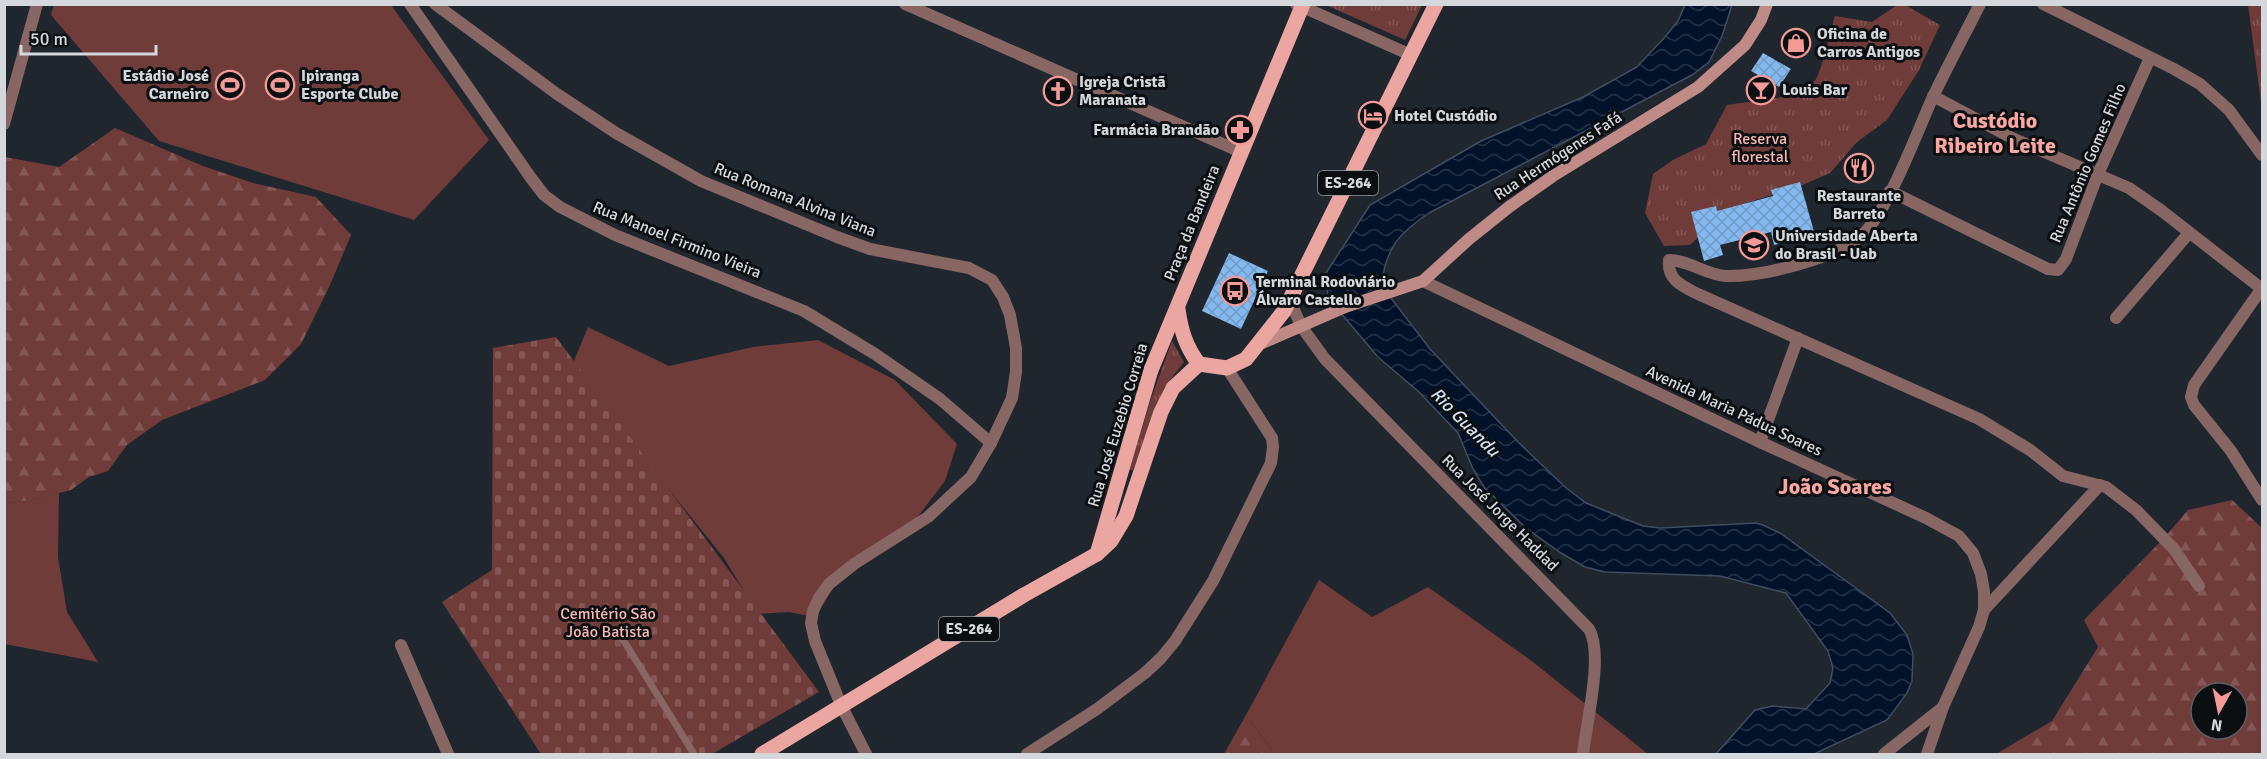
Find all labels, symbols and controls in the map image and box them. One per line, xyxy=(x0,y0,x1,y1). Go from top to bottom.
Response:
scale bar xyxy=(21,18,156,56)
place label: Oficina de Carros Antigos xyxy=(1817,24,1920,62)
shop icon: Oficina de Carros Antigos xyxy=(1780,27,1812,59)
text: 50 m xyxy=(30,28,68,50)
place label: Estádio José Carneiro xyxy=(122,66,209,104)
place label: Ipiranga Esporte Clube xyxy=(301,66,398,104)
sports icon: Estádio José Carneiro xyxy=(214,69,246,101)
sports icon: Ipiranga Esporte Clube xyxy=(264,69,296,101)
place label: Igreja Cristã Maranata xyxy=(1079,72,1166,110)
bar icon: Louis Bar xyxy=(1745,74,1777,106)
church icon: Igreja Cristã Maranata xyxy=(1042,75,1074,107)
place label: Louis Bar xyxy=(1782,80,1848,100)
street label: Rua Antônio Gomes Filho xyxy=(2045,80,2131,246)
hotel icon: Hotel Custódio xyxy=(1357,100,1389,132)
place label: Hotel Custódio xyxy=(1394,106,1497,126)
street label: Rua Hermógenes Fafá xyxy=(1490,107,1626,205)
district label: Custódio Ribeiro Leite xyxy=(1934,107,2056,159)
pharmacy icon: Farmácia Brandão xyxy=(1224,114,1256,146)
place label: Farmácia Brandão xyxy=(1093,120,1219,140)
park label: Reserva florestal xyxy=(1731,129,1789,167)
restaurant icon: Restaurante Barreto xyxy=(1843,152,1875,184)
street label: Rua Romana Alvina Viana xyxy=(711,158,879,242)
street label: Praça da Bandeira xyxy=(1160,162,1224,284)
road number: ES-264 xyxy=(1318,171,1378,195)
place label: Restaurante Barreto xyxy=(1817,186,1901,224)
street label: Rua Manoel Firmino Vieira xyxy=(590,197,764,283)
place label: Universidade Aberta do Brasil - Uab xyxy=(1775,226,1918,264)
school or university icon: Universidade Aberta do Brasil - Uab xyxy=(1738,229,1770,261)
place label: Terminal Rodoviário Álvaro Castello xyxy=(1256,272,1395,310)
bus stop icon: Terminal Rodoviário Álvaro Castello xyxy=(1219,275,1251,307)
street label: Rua José Euzebio Correia xyxy=(1083,340,1153,510)
street label: Avenida Maria Pádua Soares xyxy=(1643,361,1825,461)
water label: Rio Guandu xyxy=(1426,383,1505,462)
street label: Rua José Jorge Haddad xyxy=(1437,450,1563,576)
district label: João Soares xyxy=(1778,473,1892,500)
park label: Cemitério São João Batista xyxy=(560,604,656,642)
road number: ES-264 xyxy=(939,617,999,641)
north arrow xyxy=(2189,681,2249,741)
text: N xyxy=(2210,714,2224,736)

